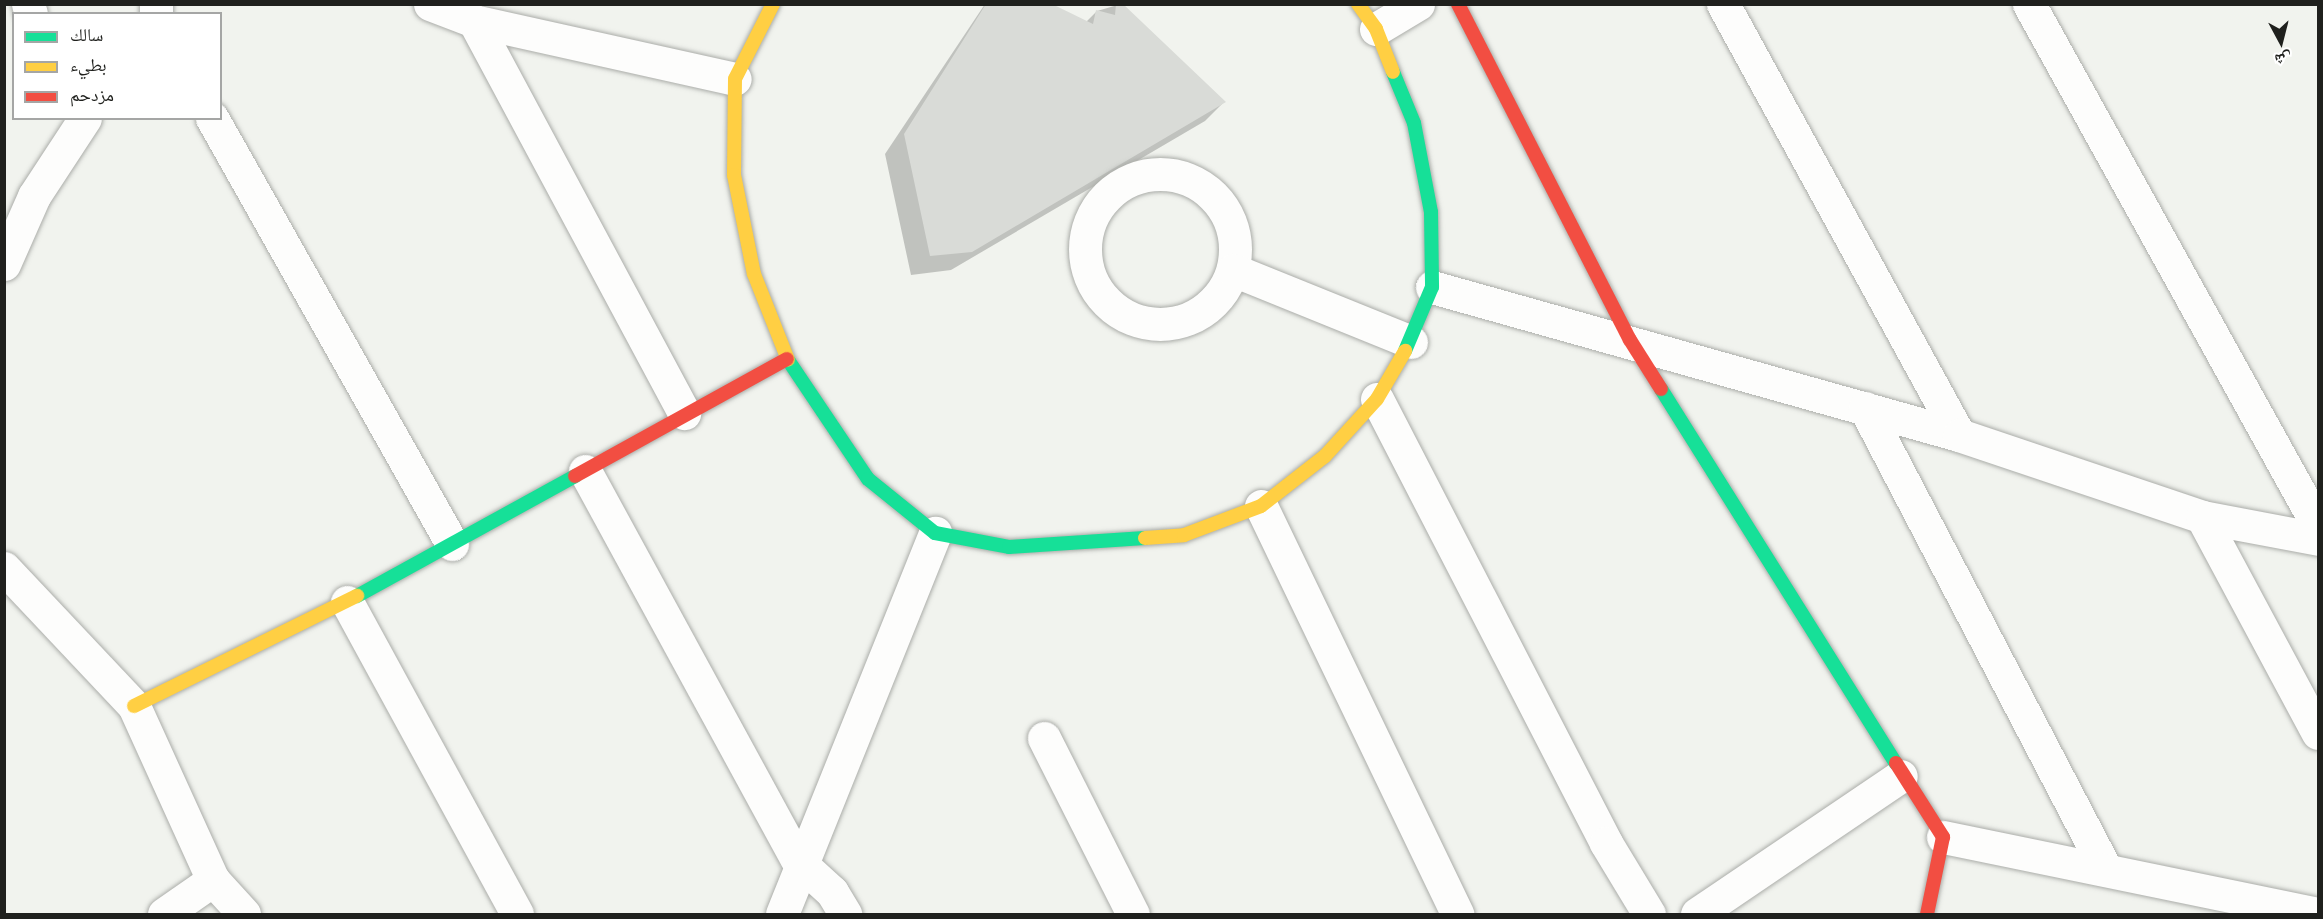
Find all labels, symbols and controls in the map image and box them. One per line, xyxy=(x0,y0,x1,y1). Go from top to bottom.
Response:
legend xyxy=(12,12,222,120)
north arrow xyxy=(2251,12,2311,72)
text: سالك xyxy=(70,24,103,45)
text: ش xyxy=(2274,50,2293,70)
text: بطيء xyxy=(70,54,107,75)
text: مزدحم xyxy=(70,84,114,105)

